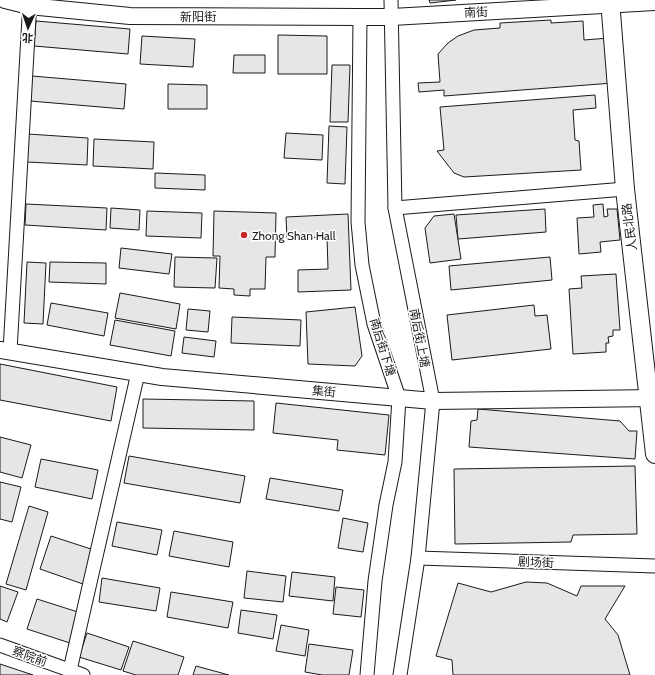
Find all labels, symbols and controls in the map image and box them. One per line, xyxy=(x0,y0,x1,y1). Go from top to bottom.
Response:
street label: 南街 xyxy=(464,4,488,20)
north arrow xyxy=(8,8,48,48)
street label: 新阳街 xyxy=(180,9,216,24)
text: 北 xyxy=(22,31,33,45)
street label: 人民北路 xyxy=(619,202,639,252)
place label: Zhong Shan Hall xyxy=(252,228,336,243)
marker: Zhong Shan Hall xyxy=(239,230,249,240)
street label: 南后街上塘 xyxy=(407,307,433,369)
street label: 南后街下塘 xyxy=(367,316,399,378)
street label: 集街 xyxy=(311,382,337,400)
street label: 剧场街 xyxy=(518,554,554,570)
street label: 察院前 xyxy=(11,643,49,669)

